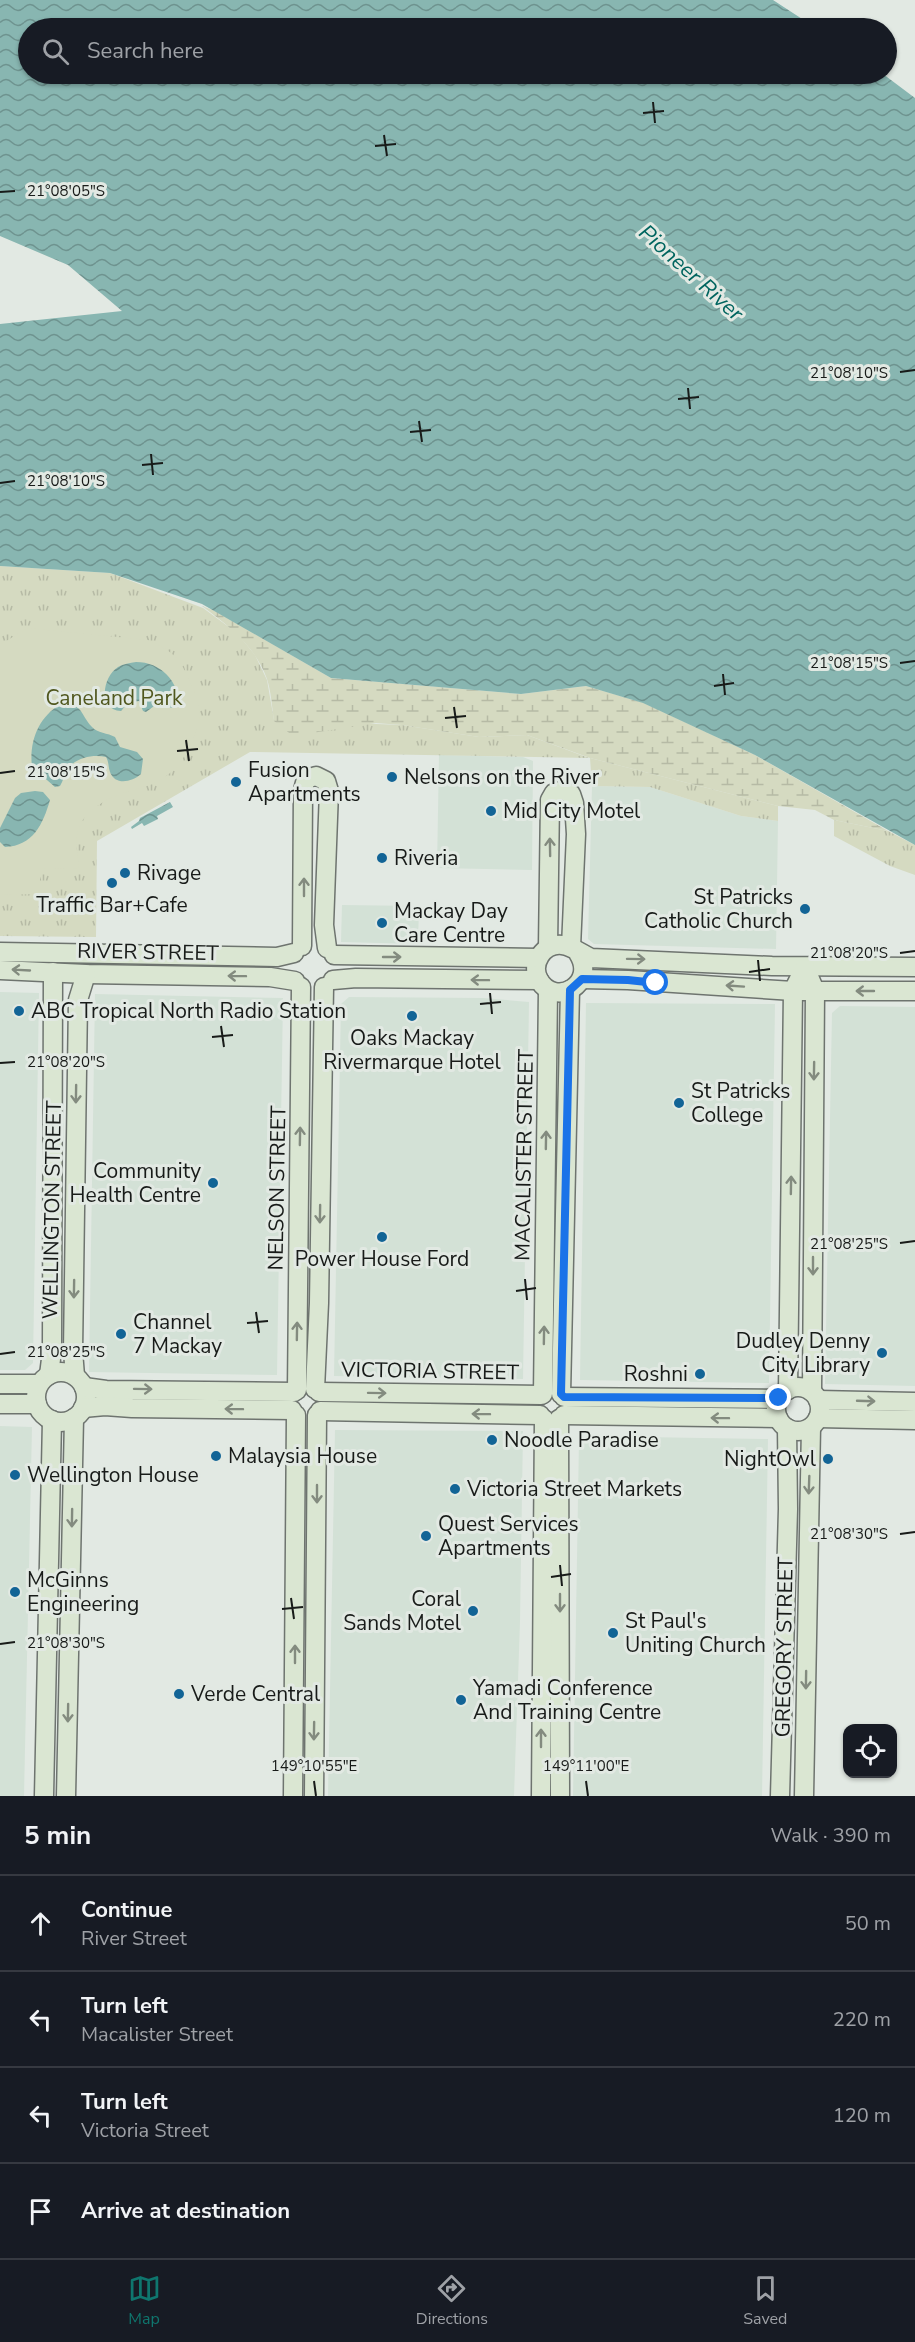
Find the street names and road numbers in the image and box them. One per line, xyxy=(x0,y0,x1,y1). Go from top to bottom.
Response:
street label: RIVER STREET xyxy=(77,937,219,967)
street label: MACALISTER STREET xyxy=(508,1048,540,1261)
street label: WELLINGTON STREET xyxy=(36,1100,68,1320)
street label: NELSON STREET xyxy=(262,1105,292,1271)
street label: VICTORIA STREET xyxy=(340,1355,520,1387)
street label: GREGORY STREET xyxy=(768,1556,800,1738)

